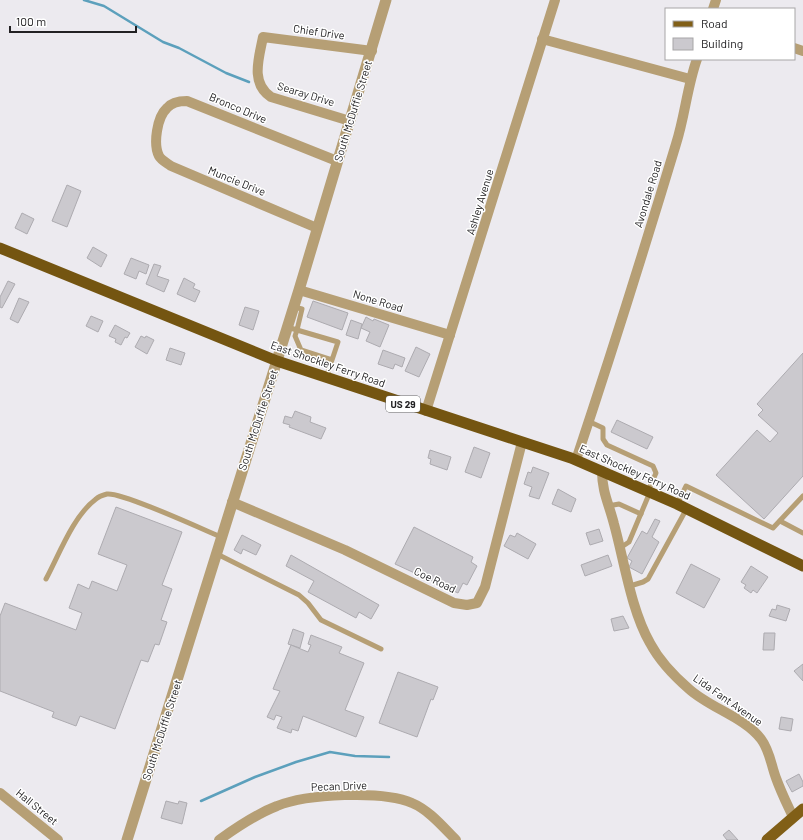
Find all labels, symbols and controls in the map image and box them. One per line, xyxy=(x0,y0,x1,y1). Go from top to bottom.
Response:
scale bar xyxy=(10,8,136,34)
legend xyxy=(665,8,795,60)
text: 100 m xyxy=(16,14,46,28)
text: Road xyxy=(701,16,728,30)
street label: Chief Drive xyxy=(293,21,346,42)
text: Building xyxy=(701,36,743,50)
street label: South McDuffie Street xyxy=(331,59,374,163)
street label: Searay Drive xyxy=(276,79,336,108)
street label: Bronco Drive xyxy=(208,90,269,126)
street label: Avondale Road xyxy=(631,159,664,229)
street label: Muncie Drive xyxy=(207,163,268,198)
street label: Ashley Avenue xyxy=(463,167,496,236)
street label: None Road xyxy=(352,287,405,314)
street label: East Shockley Ferry Road xyxy=(269,338,387,389)
street label: South McDuffie Street xyxy=(235,368,280,472)
road number: US 29 xyxy=(386,396,420,412)
street label: East Shockley Ferry Road xyxy=(578,441,693,502)
street label: Coe Road xyxy=(412,564,458,595)
street label: Lida Fant Avenue xyxy=(691,671,765,728)
street label: South McDuffie Street xyxy=(139,678,184,782)
street label: Pecan Drive xyxy=(311,778,367,793)
street label: Hall Street xyxy=(14,786,61,827)

